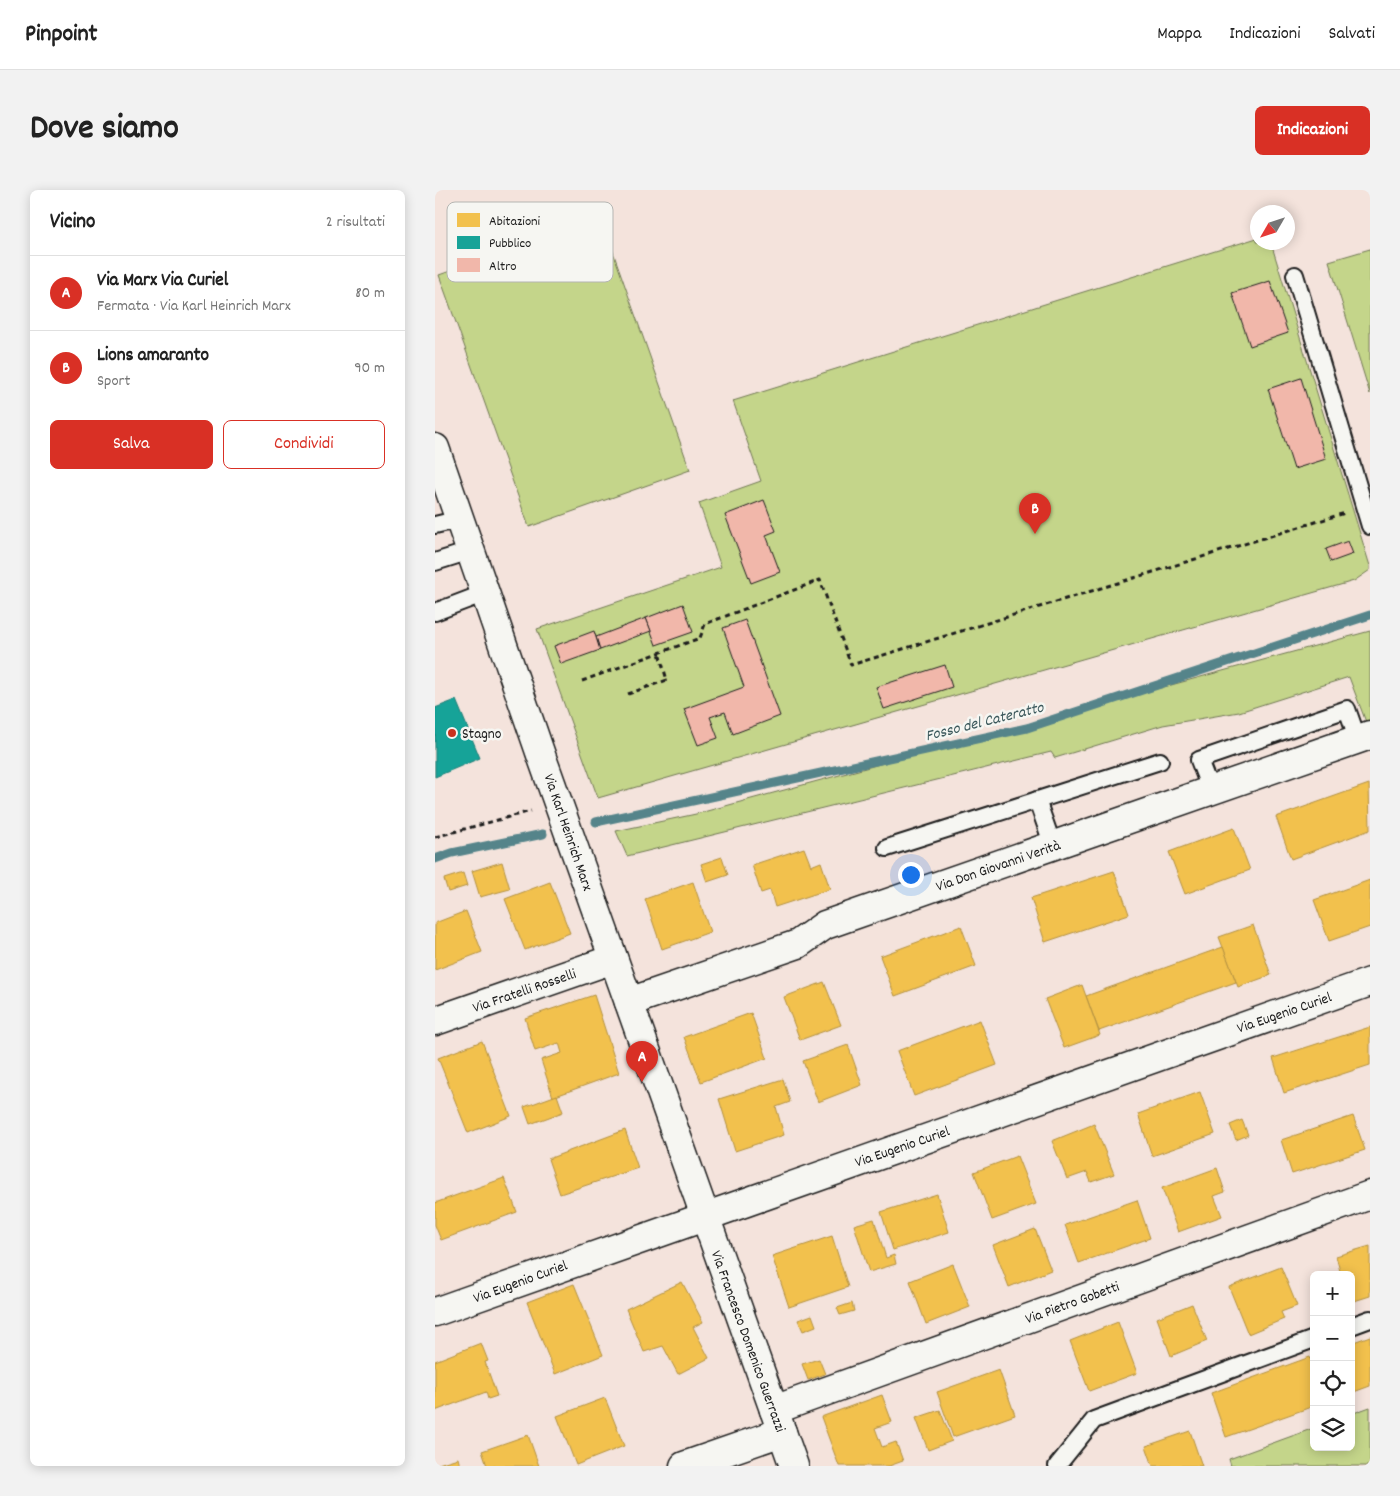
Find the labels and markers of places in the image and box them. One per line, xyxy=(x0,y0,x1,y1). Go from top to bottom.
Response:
pin: B xyxy=(1019,493,1051,534)
place label: Stagno xyxy=(462,724,502,746)
marker: Stagno xyxy=(446,727,458,739)
pin: A xyxy=(626,1041,658,1082)

